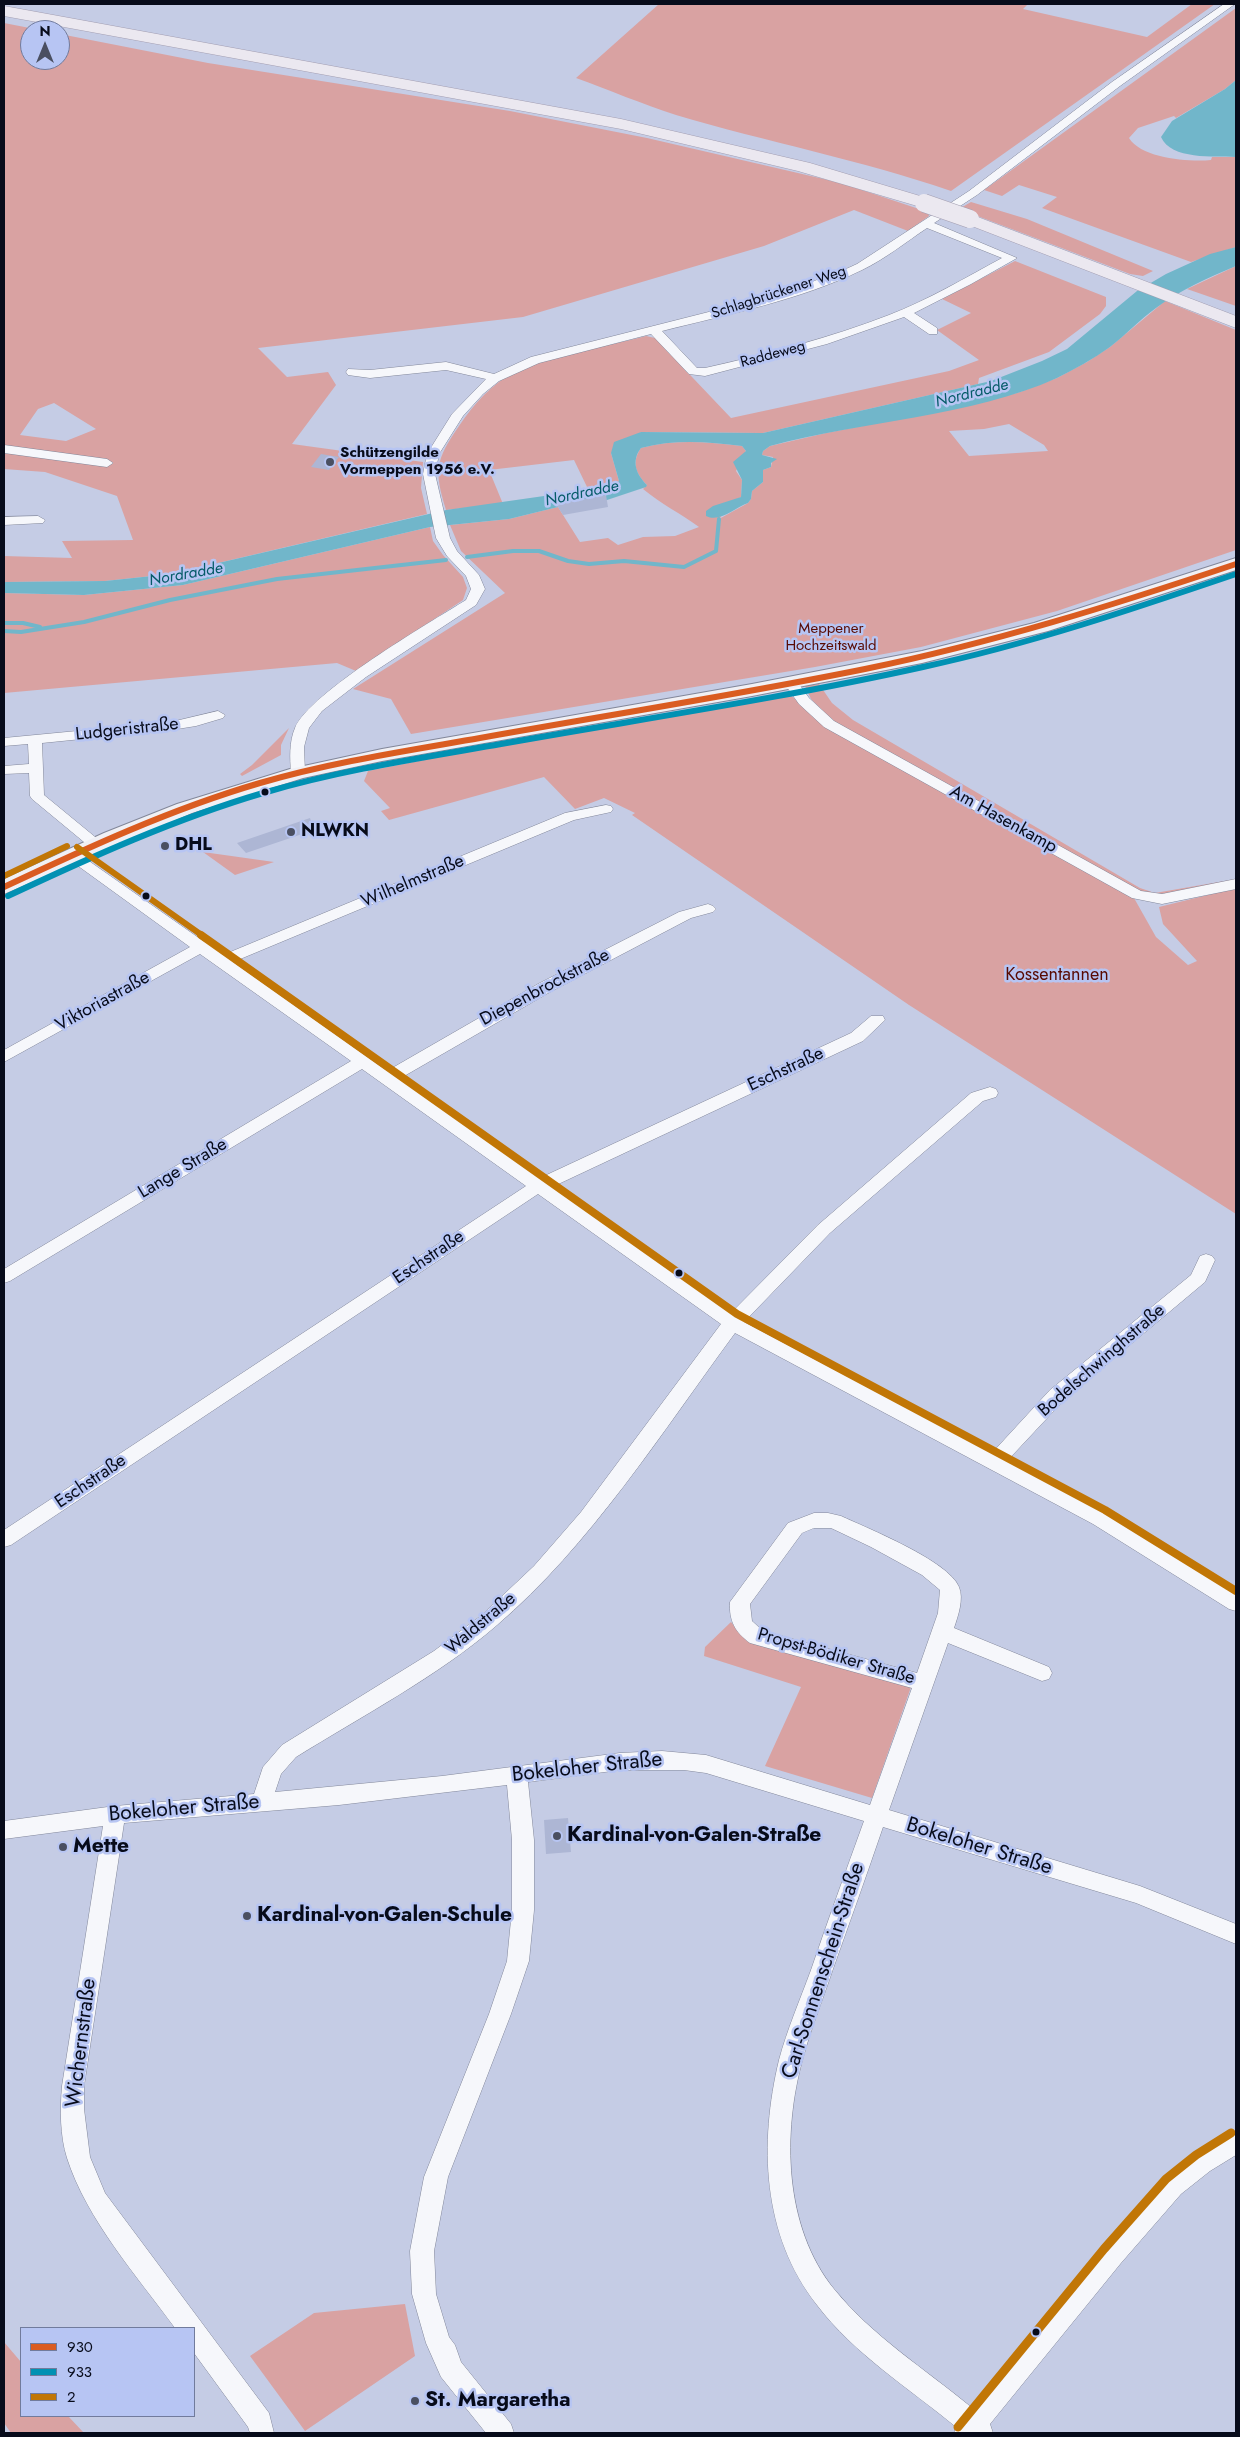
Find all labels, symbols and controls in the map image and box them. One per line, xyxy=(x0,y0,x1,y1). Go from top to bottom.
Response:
north arrow xyxy=(20,20,70,70)
text: N xyxy=(39,21,51,41)
street label: Schlagbrückener Weg xyxy=(709,263,849,323)
street label: Raddeweg xyxy=(739,338,807,372)
water label: Nordradde xyxy=(934,376,1010,412)
place label: Schützengilde Vormeppen 1956 e.V. xyxy=(340,444,495,479)
marker: Schützengilde Vormeppen 1956 e.V. xyxy=(324,456,336,468)
water label: Nordradde xyxy=(544,477,620,511)
water label: Nordradde xyxy=(148,559,224,591)
park label: Meppener Hochzeitswald xyxy=(785,620,877,655)
street label: Ludgeristraße xyxy=(74,714,180,746)
street label: Am Hasenkamp xyxy=(945,782,1061,858)
unlabelled marker xyxy=(260,787,270,797)
place label: NLWKN xyxy=(301,821,369,843)
marker: NLWKN xyxy=(285,826,297,838)
place label: DHL xyxy=(175,835,212,857)
marker: DHL xyxy=(159,840,171,852)
street label: Wilhelmstraße xyxy=(358,851,468,913)
unlabelled marker xyxy=(141,891,151,901)
street label: Diepenbrockstraße xyxy=(477,945,613,1031)
park label: Kossentannen xyxy=(1005,965,1109,987)
street label: Viktoriastraße xyxy=(52,967,154,1037)
street label: Eschstraße xyxy=(745,1043,827,1097)
street label: Lange Straße xyxy=(135,1134,231,1204)
street label: Eschstraße xyxy=(389,1226,469,1290)
unlabelled marker xyxy=(674,1268,684,1278)
street label: Bodelschwinghstraße xyxy=(1034,1300,1170,1422)
street label: Eschstraße xyxy=(51,1450,131,1514)
street label: Waldstraße xyxy=(442,1588,520,1660)
street label: Propst-Bödiker Straße xyxy=(755,1624,917,1690)
street label: Bokeloher Straße xyxy=(511,1748,663,1788)
street label: Bokeloher Straße xyxy=(108,1790,260,1828)
street label: Bokeloher Straße xyxy=(903,1813,1055,1881)
place label: Kardinal-von-Galen-Straße xyxy=(567,1823,821,1849)
marker: Kardinal-von-Galen-Straße xyxy=(551,1830,563,1842)
place label: Mette xyxy=(73,1834,129,1860)
marker: Mette xyxy=(57,1841,69,1853)
street label: Carl-Sonnenschein-Straße xyxy=(777,1860,871,2082)
place label: Kardinal-von-Galen-Schule xyxy=(257,1903,512,1929)
marker: Kardinal-von-Galen-Schule xyxy=(241,1910,253,1922)
street label: Wichernstraße xyxy=(62,1977,102,2109)
legend xyxy=(20,2327,195,2417)
unlabelled marker xyxy=(1031,2327,1041,2337)
text: 930 xyxy=(67,2336,93,2358)
text: 933 xyxy=(67,2361,92,2383)
text: 2 xyxy=(67,2386,76,2408)
place label: St. Margaretha xyxy=(425,2388,571,2414)
marker: St. Margaretha xyxy=(409,2395,421,2407)

